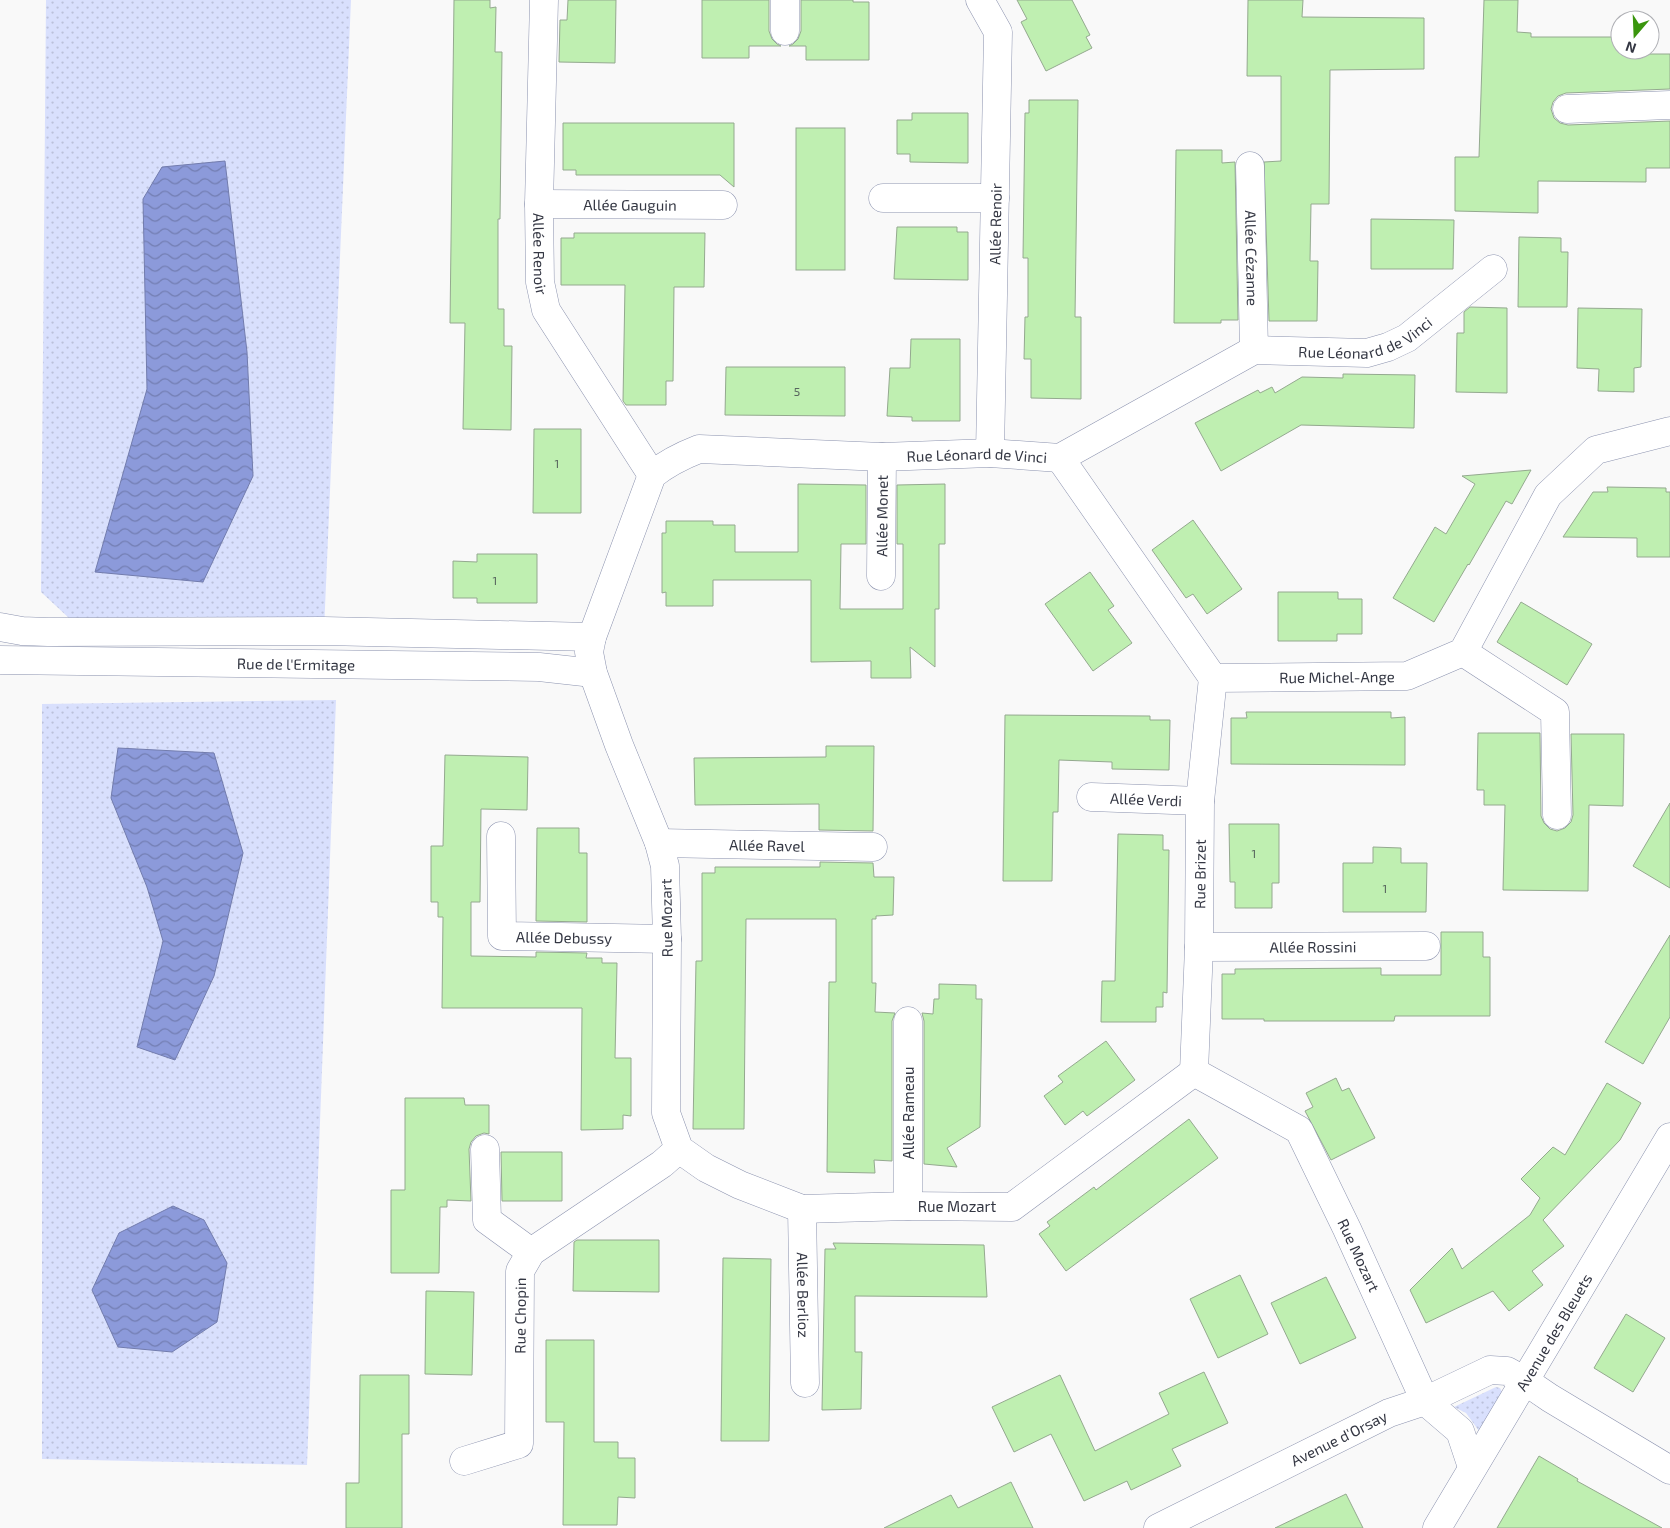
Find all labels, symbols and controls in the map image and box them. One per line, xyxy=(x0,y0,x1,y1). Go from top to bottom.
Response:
north arrow xyxy=(1610,10,1660,60)
text: N xyxy=(1623,38,1638,57)
street label: Allée Renoir xyxy=(985,183,1005,265)
street label: Allée Gauguin xyxy=(583,195,677,214)
street label: Allée Cézanne xyxy=(1242,210,1262,306)
street label: Allée Renoir xyxy=(530,213,552,297)
street label: Rue Léonard de Vinci xyxy=(1298,313,1435,362)
house number: 5 xyxy=(794,384,800,398)
street label: Rue Léonard de Vinci xyxy=(906,444,1048,466)
house number: 1 xyxy=(555,456,559,470)
street label: Allée Monet xyxy=(872,475,891,557)
house number: 1 xyxy=(493,573,497,587)
street label: Rue de l'Ermitage xyxy=(237,654,355,674)
street label: Rue Michel-Ange xyxy=(1279,667,1395,686)
street label: Allée Verdi xyxy=(1110,789,1182,809)
street label: Allée Ravel xyxy=(729,835,806,855)
street label: Rue Brizet xyxy=(1190,839,1209,909)
house number: 1 xyxy=(1252,846,1256,860)
street label: Rue Mozart xyxy=(656,878,676,957)
house number: 1 xyxy=(1383,881,1387,895)
street label: Allée Debussy xyxy=(516,927,612,947)
street label: Allée Rossini xyxy=(1269,937,1357,956)
street label: Allée Rameau xyxy=(899,1066,917,1160)
street label: Rue Mozart xyxy=(918,1197,997,1215)
street label: Rue Mozart xyxy=(1334,1216,1384,1295)
street label: Allée Berlioz xyxy=(794,1252,813,1338)
street label: Avenue des Bleuets xyxy=(1512,1270,1596,1394)
street label: Rue Chopin xyxy=(511,1277,529,1354)
street label: Avenue d'Orsay xyxy=(1288,1406,1390,1469)

